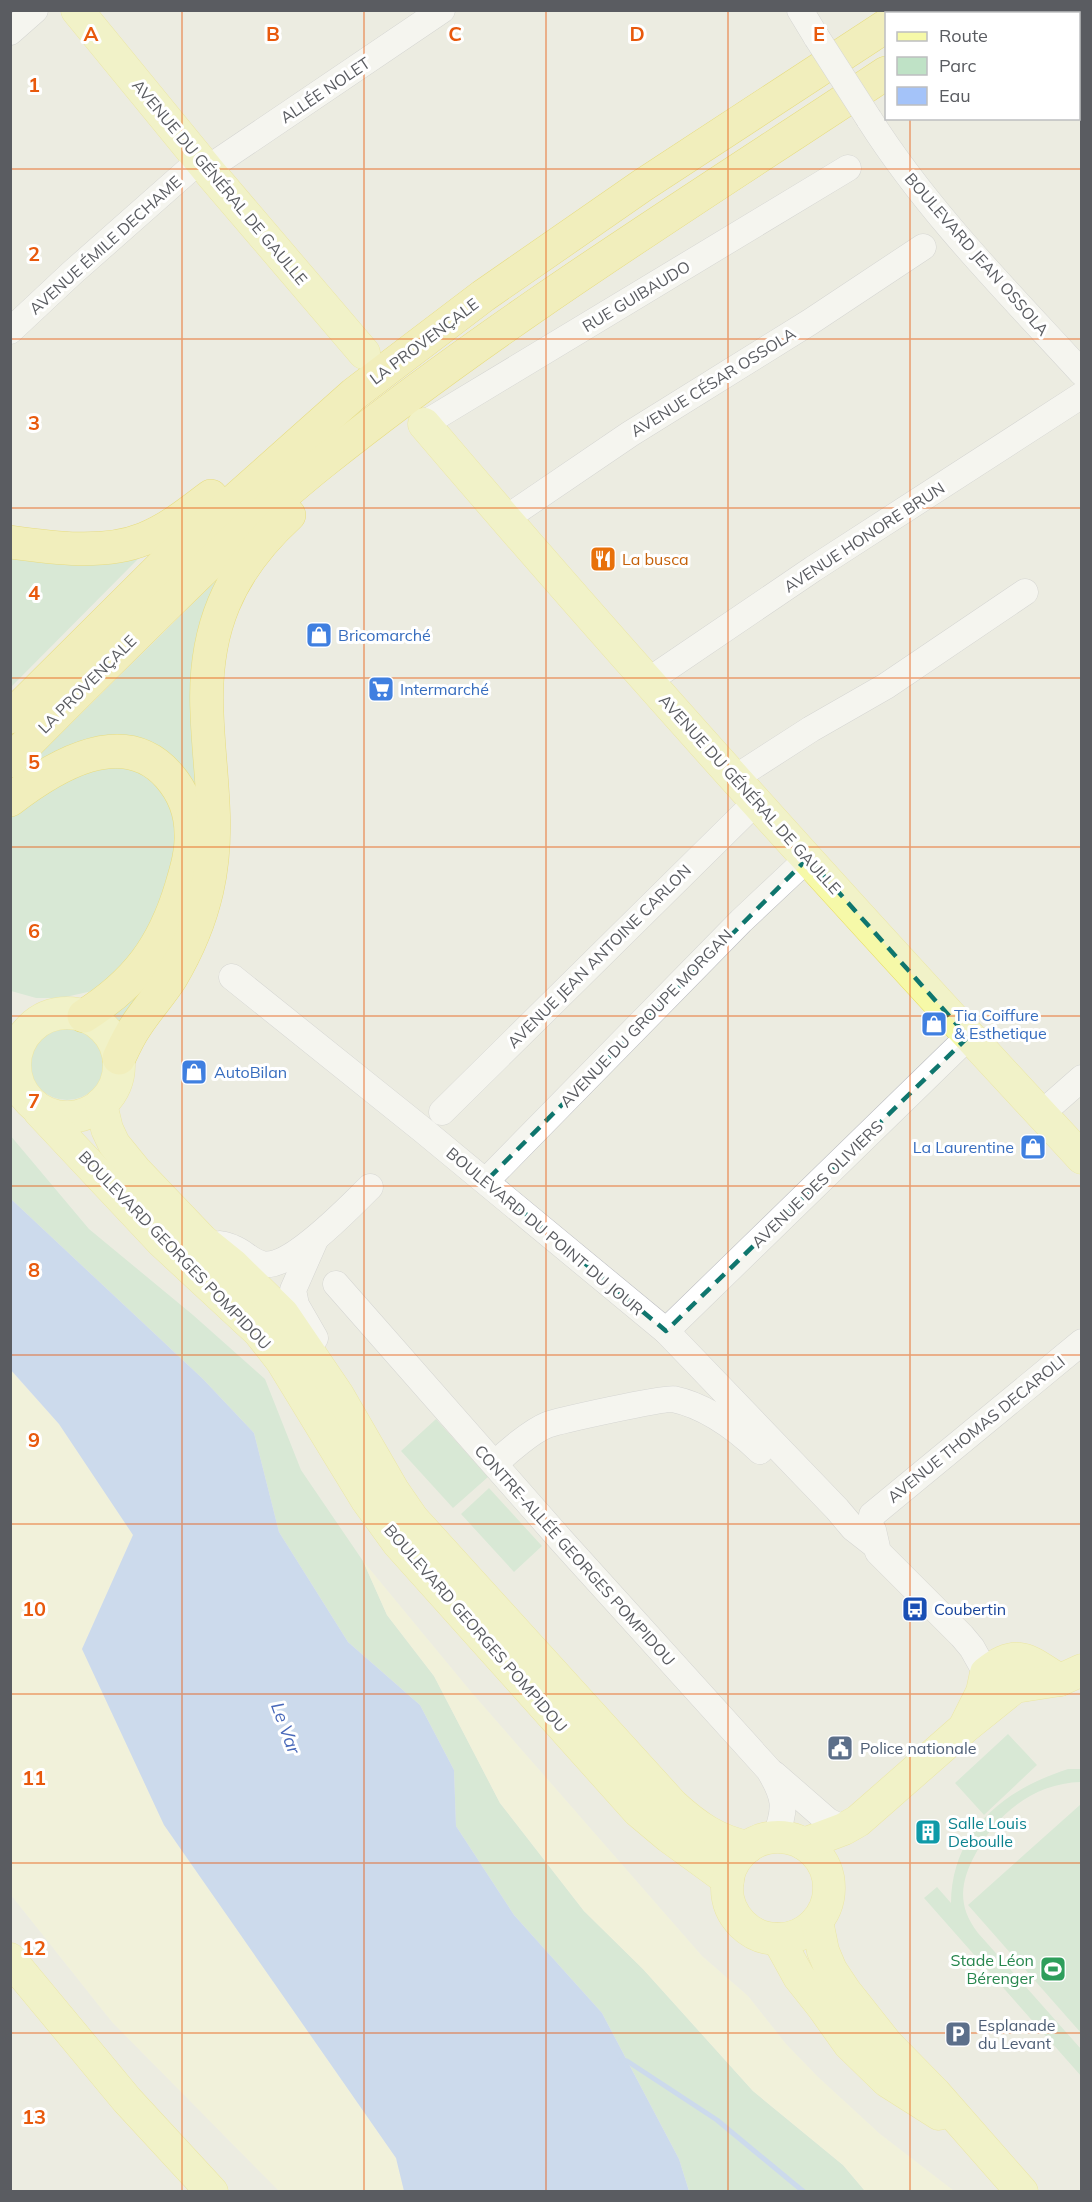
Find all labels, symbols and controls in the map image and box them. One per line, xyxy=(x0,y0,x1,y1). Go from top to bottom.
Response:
legend xyxy=(885,12,1080,120)
text: A xyxy=(84,21,99,46)
text: B xyxy=(266,21,280,46)
text: C xyxy=(448,21,462,46)
text: D xyxy=(629,21,645,46)
text: E xyxy=(813,21,825,46)
text: Route xyxy=(939,24,988,47)
street label: ALLÉE NOLET xyxy=(276,52,374,127)
text: Parc xyxy=(939,54,977,77)
text: 1 xyxy=(28,72,40,97)
street label: AVENUE DU GÉNÉRAL DE GAULLE xyxy=(128,75,312,289)
text: Eau xyxy=(939,84,971,107)
street label: BOULEVARD JEAN OSSOLA xyxy=(901,168,1053,340)
street label: AVENUE ÉMILE DECHAME xyxy=(25,171,185,319)
text: 2 xyxy=(28,241,40,266)
street label: RUE GUIBAUDO xyxy=(578,256,694,336)
street label: LA PROVENÇALE xyxy=(366,294,482,388)
street label: AVENUE CÉSAR OSSOLA xyxy=(627,323,799,441)
text: 3 xyxy=(28,410,40,435)
street label: AVENUE HONORE BRUN xyxy=(780,477,948,597)
restaurant icon: La busca xyxy=(588,544,618,574)
place label: La busca xyxy=(622,549,689,569)
text: 4 xyxy=(28,580,40,605)
shop icon: Bricomarché xyxy=(304,620,334,650)
place label: Bricomarché xyxy=(338,625,431,645)
street label: LA PROVENÇALE xyxy=(34,631,140,737)
supermarket icon: Intermarché xyxy=(366,674,396,704)
place label: Intermarché xyxy=(400,679,489,699)
street label: AVENUE DU GÉNÉRAL DE GAULLE xyxy=(655,690,845,898)
text: 5 xyxy=(28,749,40,774)
street label: AVENUE JEAN ANTOINE CARLON xyxy=(503,860,695,1052)
text: 6 xyxy=(28,918,40,943)
street label: AVENUE DU GROUPE MORGAN xyxy=(556,925,736,1111)
place label: Tia Coiffure & Esthetique xyxy=(954,1005,1047,1043)
shop icon: Tia Coiffure & Esthetique xyxy=(919,1009,949,1039)
shop icon: AutoBilan xyxy=(179,1057,209,1087)
place label: AutoBilan xyxy=(214,1062,287,1082)
text: 7 xyxy=(28,1088,40,1113)
street label: AVENUE DES OLIVIERS xyxy=(747,1116,887,1252)
shop icon: La Laurentine xyxy=(1018,1132,1048,1162)
place label: La Laurentine xyxy=(913,1137,1014,1157)
street label: BOULEVARD DU POINT DU JOUR xyxy=(443,1143,647,1319)
street label: BOULEVARD GEORGES POMPIDOU xyxy=(75,1146,275,1354)
text: 8 xyxy=(28,1257,40,1282)
street label: AVENUE THOMAS DECAROLI xyxy=(883,1351,1069,1507)
text: 9 xyxy=(28,1427,40,1452)
street label: CONTRE-ALLÉE GEORGES POMPIDOU xyxy=(470,1440,680,1670)
street label: BOULEVARD GEORGES POMPIDOU xyxy=(380,1520,572,1736)
bus stop icon: Coubertin xyxy=(900,1594,930,1624)
text: 10 xyxy=(22,1596,46,1621)
place label: Coubertin xyxy=(934,1599,1006,1619)
water label: Le Var xyxy=(266,1699,306,1758)
public building icon: Police nationale xyxy=(825,1733,855,1763)
place label: Police nationale xyxy=(860,1738,976,1758)
text: 11 xyxy=(22,1765,46,1790)
place label: Salle Louis Deboulle xyxy=(948,1813,1027,1851)
building icon: Salle Louis Deboulle xyxy=(913,1817,943,1847)
text: 12 xyxy=(22,1935,46,1960)
place label: Stade Léon Bérenger xyxy=(951,1950,1034,1988)
sports icon: Stade Léon Bérenger xyxy=(1038,1954,1068,1984)
place label: Esplanade du Levant xyxy=(978,2015,1056,2053)
parking icon: Esplanade du Levant xyxy=(943,2019,973,2049)
text: 13 xyxy=(22,2104,46,2129)

